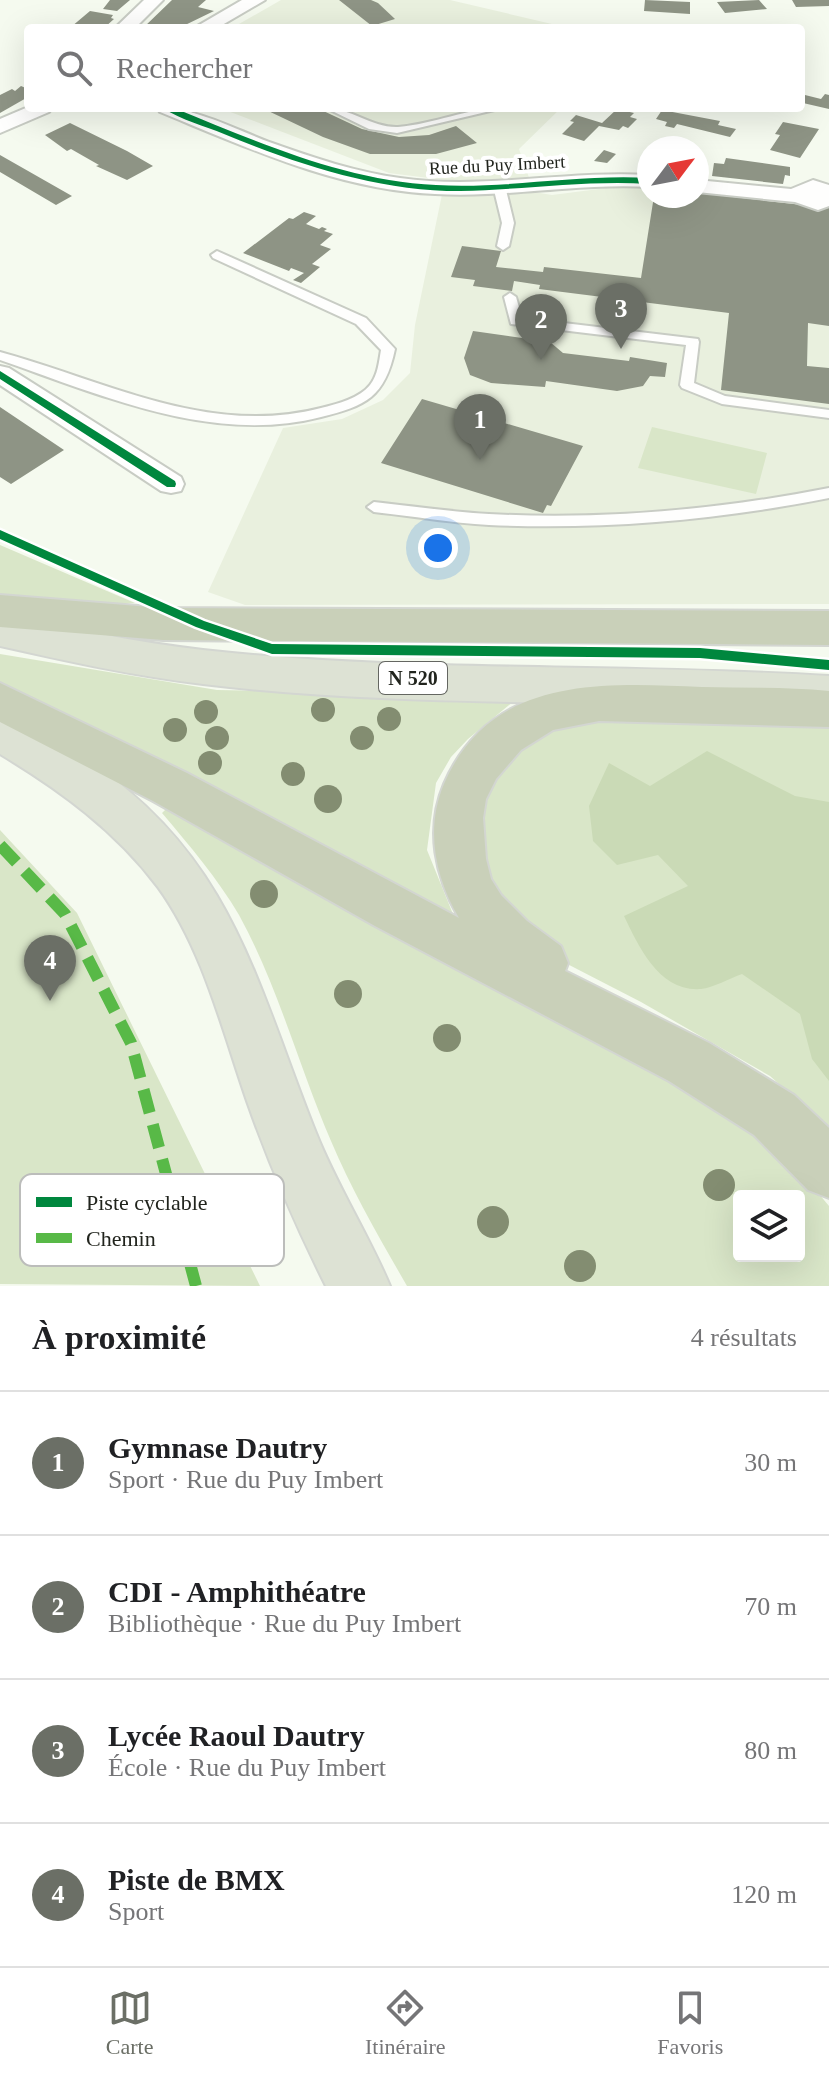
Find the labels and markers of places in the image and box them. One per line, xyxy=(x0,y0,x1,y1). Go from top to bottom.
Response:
pin: 3 xyxy=(595,283,647,349)
pin: 2 xyxy=(515,294,567,360)
pin: 1 xyxy=(454,394,506,460)
pin: 4 xyxy=(24,935,76,1001)

